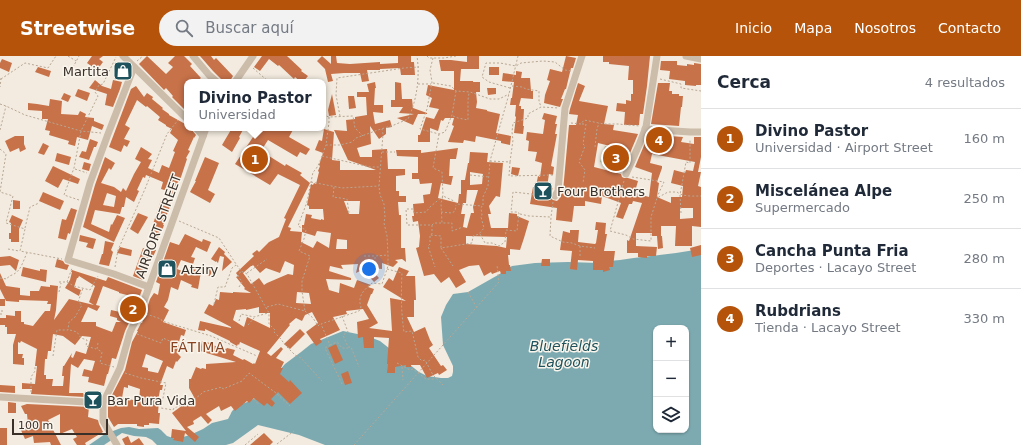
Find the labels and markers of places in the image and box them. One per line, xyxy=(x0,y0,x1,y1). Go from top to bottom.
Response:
shop icon: Martita xyxy=(112,60,134,82)
place label: Martita xyxy=(63,64,109,79)
pin: 4 xyxy=(646,125,672,155)
pin: 3 xyxy=(603,143,629,173)
pin: 1 xyxy=(242,144,268,174)
bar icon: Four Brothers xyxy=(532,180,554,202)
place label: Four Brothers xyxy=(557,184,645,199)
shop icon: Atziry xyxy=(156,258,178,280)
place label: Atziry xyxy=(181,262,219,277)
pin: 2 xyxy=(120,294,146,324)
bar icon: Bar Pura Vida xyxy=(82,389,104,411)
place label: Bar Pura Vida xyxy=(107,393,195,408)

